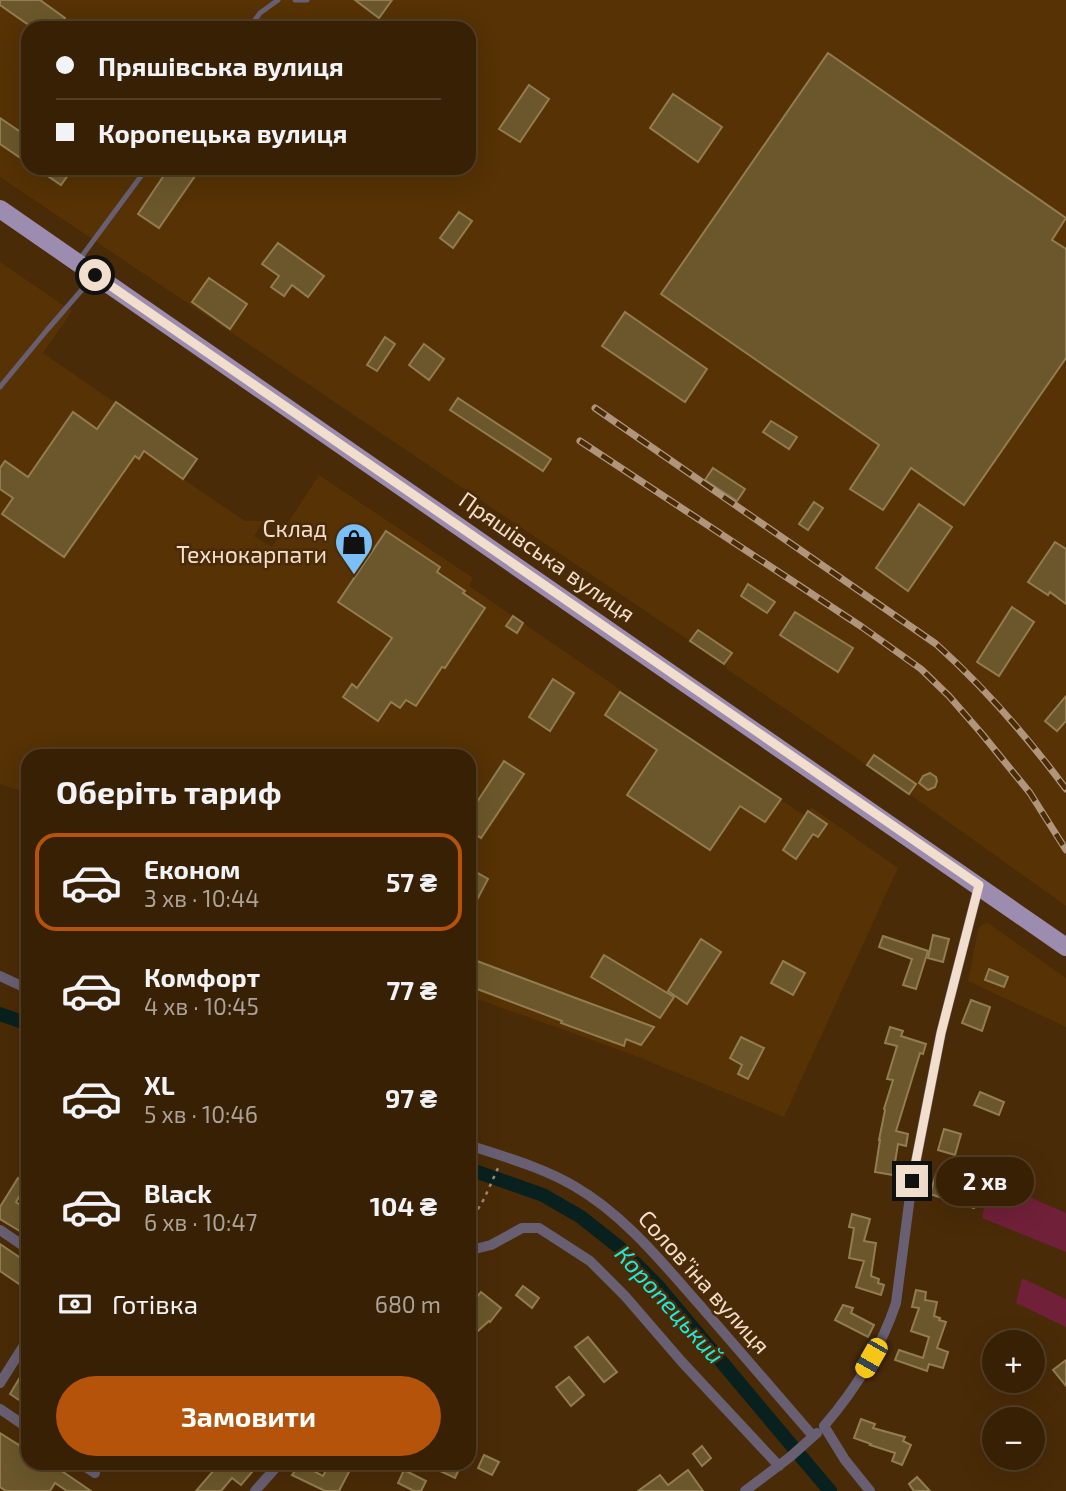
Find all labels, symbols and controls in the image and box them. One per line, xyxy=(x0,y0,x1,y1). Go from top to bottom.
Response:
text: Пряшівська вулиця xyxy=(98,50,344,81)
text: Коропецька вулиця xyxy=(98,117,347,148)
route start xyxy=(79,259,111,291)
street label: Пряшівська вулиця xyxy=(454,485,641,628)
place label: Склад Технокарпати xyxy=(176,514,327,568)
shop icon: Склад Технокарпати xyxy=(333,521,375,576)
text: Оберіть тариф xyxy=(56,772,282,810)
icon: car xyxy=(60,851,123,914)
text: Економ xyxy=(144,853,241,884)
text: 57 ₴ xyxy=(386,866,437,897)
text: 3 хв · 10:44 xyxy=(144,884,259,912)
icon: car xyxy=(60,959,123,1022)
text: Комфорт xyxy=(144,961,260,992)
text: 77 ₴ xyxy=(387,974,437,1005)
text: 4 хв · 10:45 xyxy=(144,992,259,1020)
icon: car xyxy=(60,1067,123,1130)
text: XL xyxy=(144,1069,175,1100)
text: 97 ₴ xyxy=(385,1082,437,1113)
text: 5 хв · 10:46 xyxy=(144,1100,258,1128)
callout: 2 хв xyxy=(936,1156,1034,1206)
route end xyxy=(896,1165,928,1197)
text: 2 хв xyxy=(963,1167,1007,1195)
icon: car xyxy=(60,1175,123,1238)
text: Black xyxy=(144,1177,212,1208)
text: 104 ₴ xyxy=(370,1190,437,1221)
street label: Соловʼїна вулиця xyxy=(632,1204,776,1359)
text: 6 хв · 10:47 xyxy=(144,1208,257,1236)
water label: Коропецький xyxy=(610,1239,731,1369)
icon: cash xyxy=(56,1285,94,1323)
text: Готівка xyxy=(112,1288,198,1319)
text: 680 m xyxy=(375,1290,441,1318)
map controls xyxy=(982,1330,1045,1470)
button: + xyxy=(982,1330,1045,1393)
car xyxy=(852,1335,891,1381)
button: Замовити xyxy=(56,1376,441,1456)
button: − xyxy=(982,1407,1045,1470)

